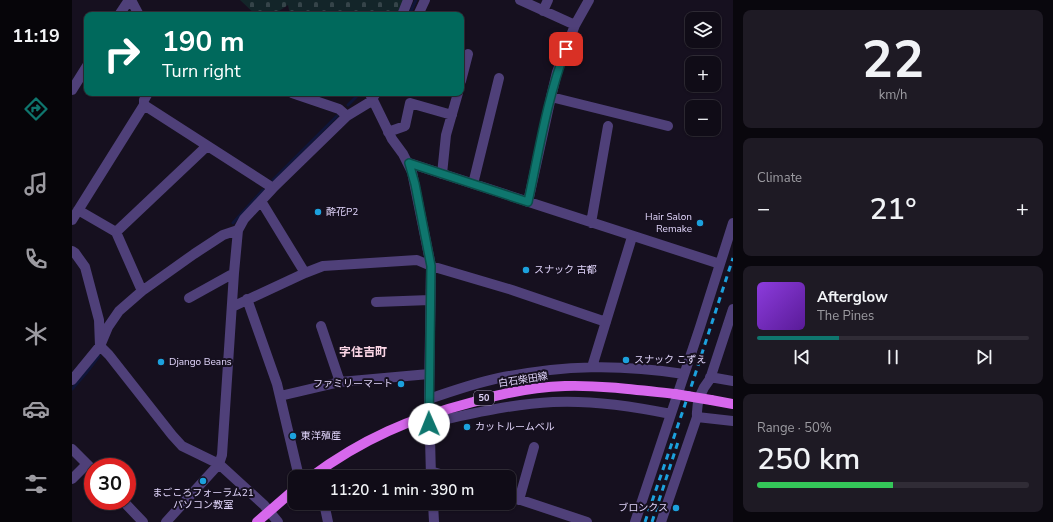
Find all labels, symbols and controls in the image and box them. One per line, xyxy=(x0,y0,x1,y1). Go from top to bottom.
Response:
map controls xyxy=(685,12,721,136)
button: layers xyxy=(685,12,721,48)
text: 190 m xyxy=(162,23,245,61)
text: 11:19 xyxy=(12,24,60,48)
text: 22 xyxy=(862,24,924,95)
icon: right xyxy=(96,28,148,80)
pin xyxy=(549,32,583,66)
icon: arrive xyxy=(555,38,577,60)
button: + xyxy=(685,56,721,92)
text: Turn right xyxy=(162,59,241,83)
text: km/h xyxy=(879,86,907,104)
icon: directions xyxy=(22,95,50,123)
button: − xyxy=(685,100,721,136)
text: Climate xyxy=(757,169,802,187)
icon: music xyxy=(22,170,50,198)
text: 21° xyxy=(869,189,917,230)
text: − xyxy=(757,194,770,224)
text: + xyxy=(1016,194,1029,224)
place label: 酔花P2 xyxy=(326,205,358,219)
marker: 酔花P2 xyxy=(313,207,323,217)
place label: Hair Salon Remake xyxy=(645,210,692,236)
marker: Hair Salon Remake xyxy=(695,218,705,228)
icon: phone xyxy=(22,245,50,273)
place label: スナック 古都 xyxy=(534,263,597,277)
marker: スナック 古都 xyxy=(521,265,531,275)
text: Afterglow xyxy=(817,287,888,307)
text: The Pines xyxy=(817,307,874,325)
icon: climate xyxy=(22,320,50,348)
district label: 字住吉町 xyxy=(339,344,387,360)
icon: previous xyxy=(791,346,813,368)
icon: pause xyxy=(882,346,904,368)
icon: next xyxy=(973,346,995,368)
place label: スナック こずえ xyxy=(634,353,706,367)
place label: Django Beans xyxy=(169,355,232,369)
marker: スナック こずえ xyxy=(621,355,631,365)
marker: Django Beans xyxy=(156,357,166,367)
street label: 白石柴田線 xyxy=(497,369,549,391)
place label: ファミリーマート xyxy=(313,377,393,391)
marker: ファミリーマート xyxy=(396,379,406,389)
road number: 50 xyxy=(474,391,494,405)
icon: car xyxy=(22,395,50,423)
position arrow xyxy=(408,403,450,445)
text: Range · 50% xyxy=(757,419,832,437)
place label: カットルームベル xyxy=(475,420,555,434)
marker: カットルームベル xyxy=(462,422,472,432)
place label: 東洋殖産 xyxy=(301,429,341,443)
marker: 東洋殖産 xyxy=(288,431,298,441)
text: 250 km xyxy=(757,439,860,480)
speed limit sign: 30 xyxy=(84,458,136,510)
icon: filters xyxy=(22,470,50,498)
marker: まごころフォーラム21 パソコン教室 xyxy=(198,476,208,486)
text: 11:20 · 1 min · 390 m xyxy=(330,480,474,500)
place label: まごころフォーラム21 パソコン教室 xyxy=(152,486,254,512)
place label: ブロンクス xyxy=(618,501,668,515)
marker: ブロンクス xyxy=(671,503,681,513)

